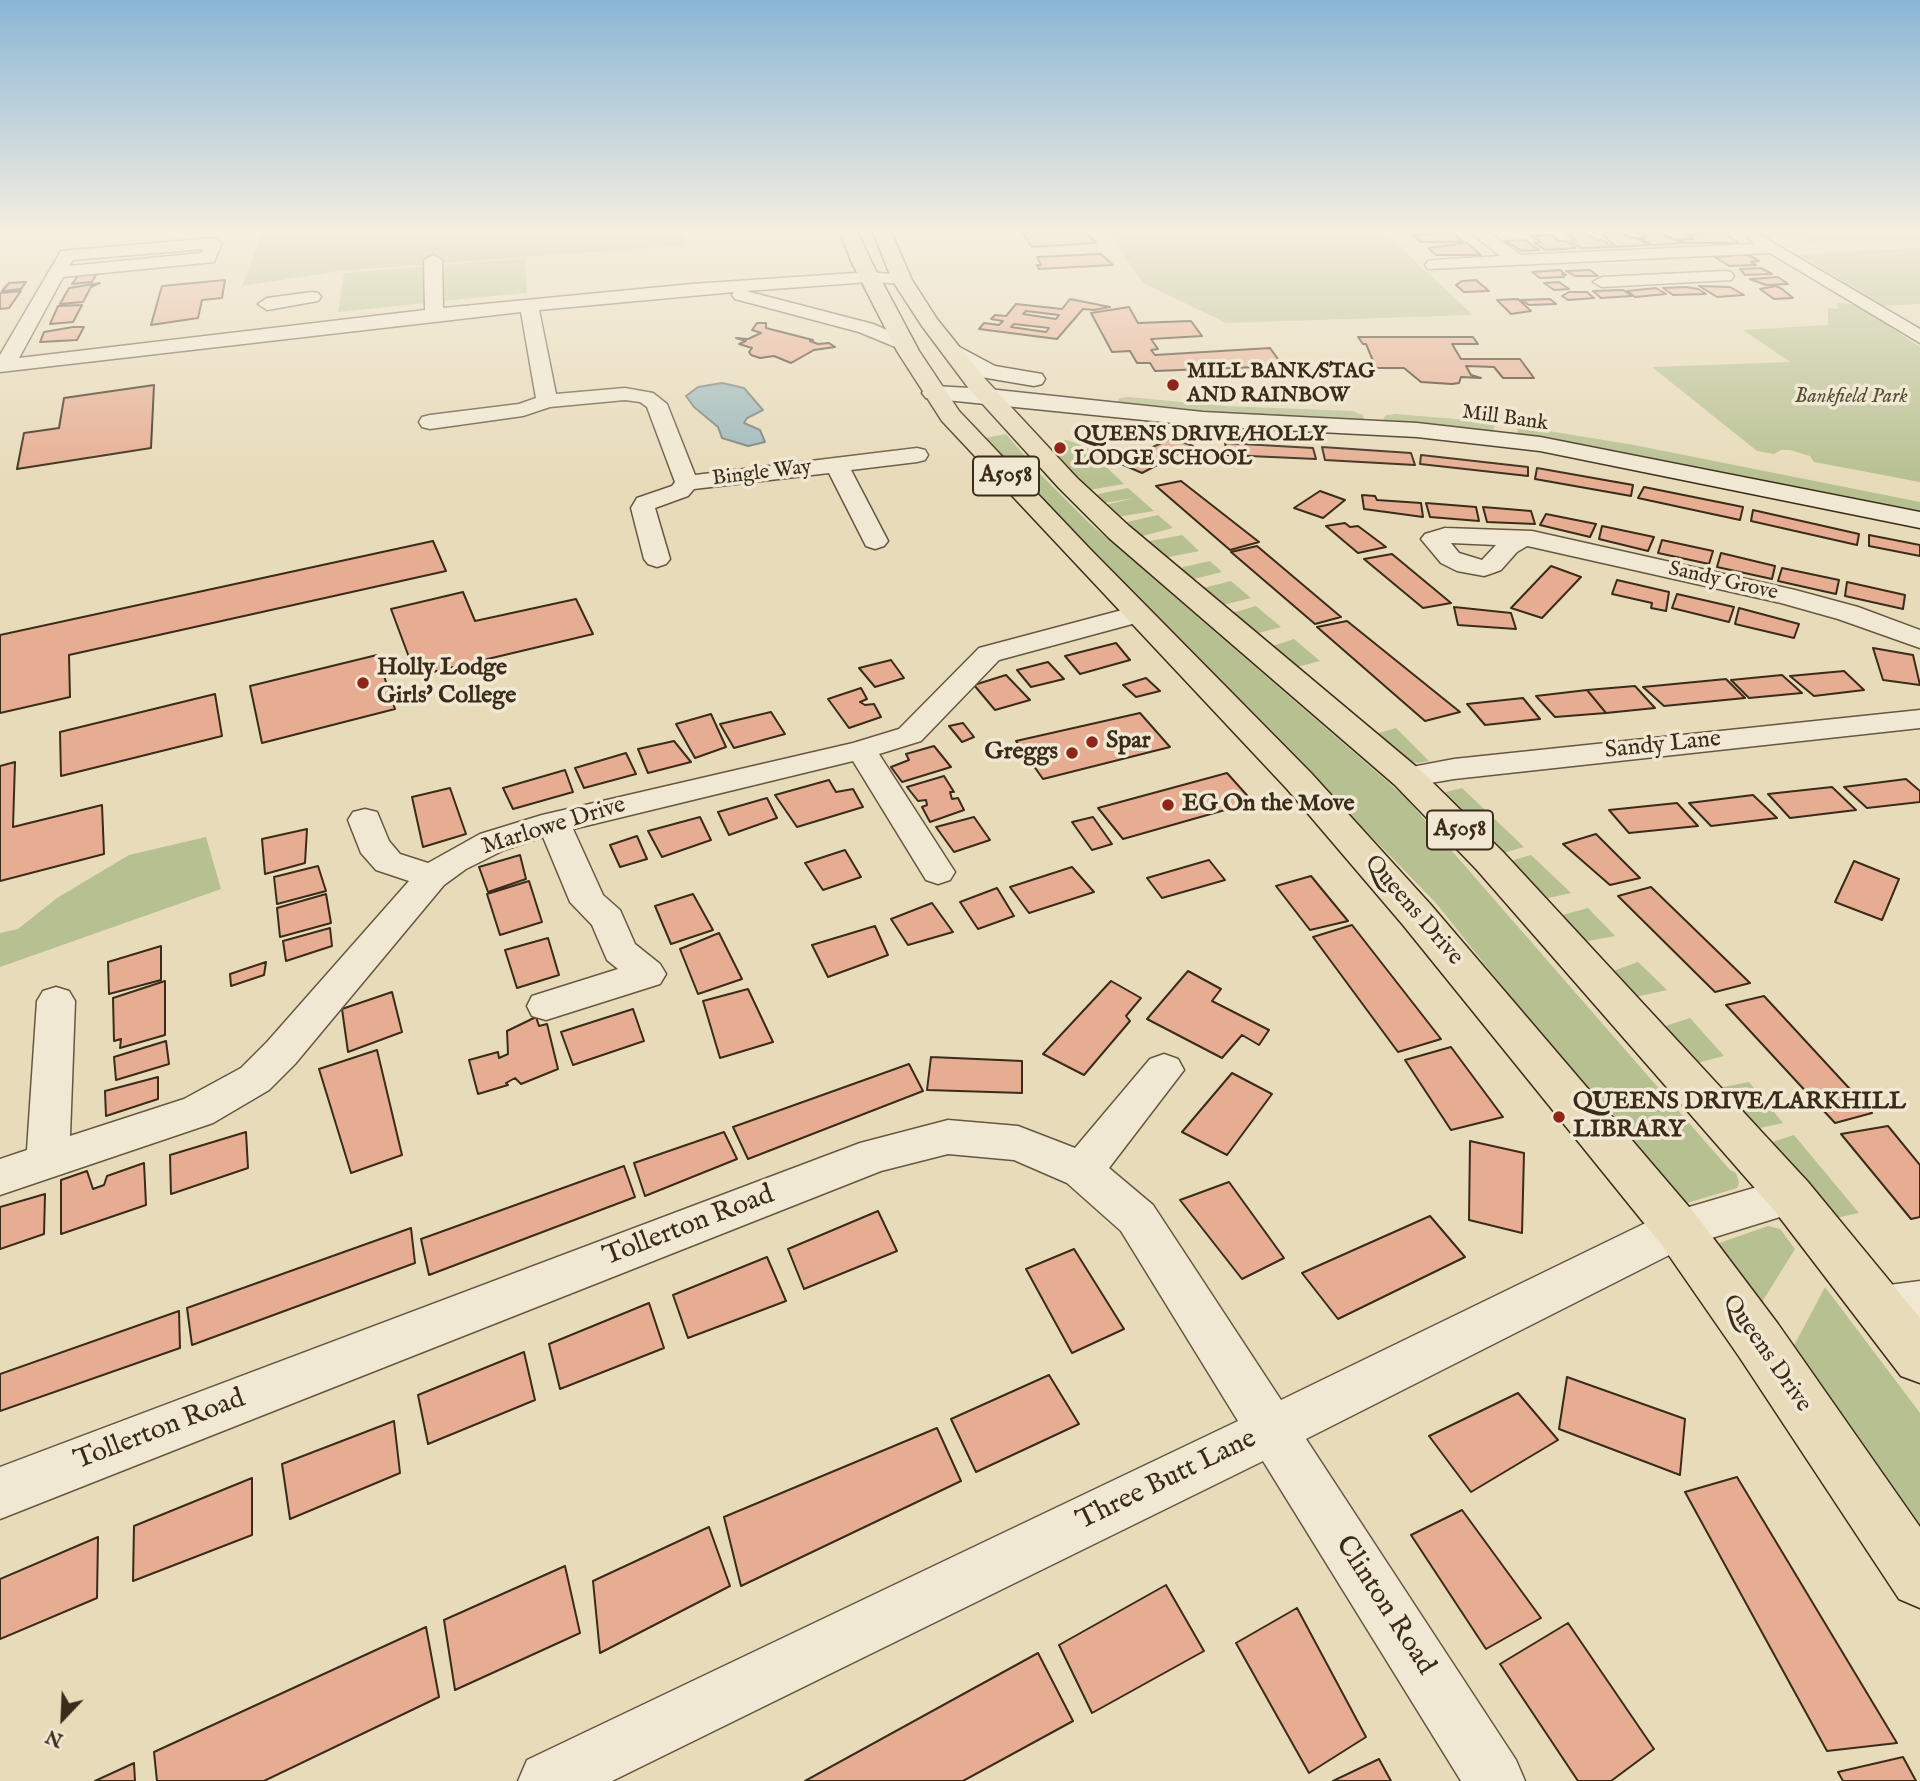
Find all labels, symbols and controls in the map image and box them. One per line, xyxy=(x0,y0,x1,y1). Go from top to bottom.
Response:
place label: MILL BANK/STAG AND RAINBOW xyxy=(1187,360,1375,410)
marker: MILL BANK/STAG AND RAINBOW xyxy=(1165,377,1181,393)
park label: Bankfield Park xyxy=(1794,385,1908,411)
street label: Mill Bank xyxy=(1460,400,1550,438)
place label: QUEENS DRIVE/HOLLY LODGE SCHOOL xyxy=(1074,423,1327,473)
marker: QUEENS DRIVE/HOLLY LODGE SCHOOL xyxy=(1052,440,1068,456)
street label: Bingle Way xyxy=(711,455,813,493)
road number: A5058 xyxy=(973,456,1039,496)
street label: Sandy Grove xyxy=(1666,557,1780,607)
place label: Holly Lodge Girls' College xyxy=(377,655,516,711)
marker: Holly Lodge Girls' College xyxy=(355,675,371,691)
street label: Sandy Lane xyxy=(1604,726,1722,766)
place label: Spar xyxy=(1106,728,1150,756)
marker: Spar xyxy=(1084,734,1100,750)
place label: Greggs xyxy=(985,739,1058,767)
marker: Greggs xyxy=(1064,745,1080,761)
street label: Marlowe Drive xyxy=(479,791,629,863)
place label: EG On the Move xyxy=(1182,791,1355,819)
marker: EG On the Move xyxy=(1160,797,1176,813)
road number: A5058 xyxy=(1427,810,1493,850)
street label: Queens Drive xyxy=(1357,850,1469,972)
place label: QUEENS DRIVE/LARKHILL LIBRARY xyxy=(1573,1089,1906,1145)
marker: QUEENS DRIVE/LARKHILL LIBRARY xyxy=(1551,1109,1567,1125)
street label: Tollerton Road xyxy=(599,1179,779,1275)
street label: Queens Drive xyxy=(1715,1290,1817,1418)
street label: Tollerton Road xyxy=(70,1383,250,1479)
street label: Three Butt Lane xyxy=(1072,1423,1262,1539)
street label: Clinton Road xyxy=(1327,1530,1441,1682)
north arrow xyxy=(28,1683,98,1753)
text: N xyxy=(43,1723,67,1752)

